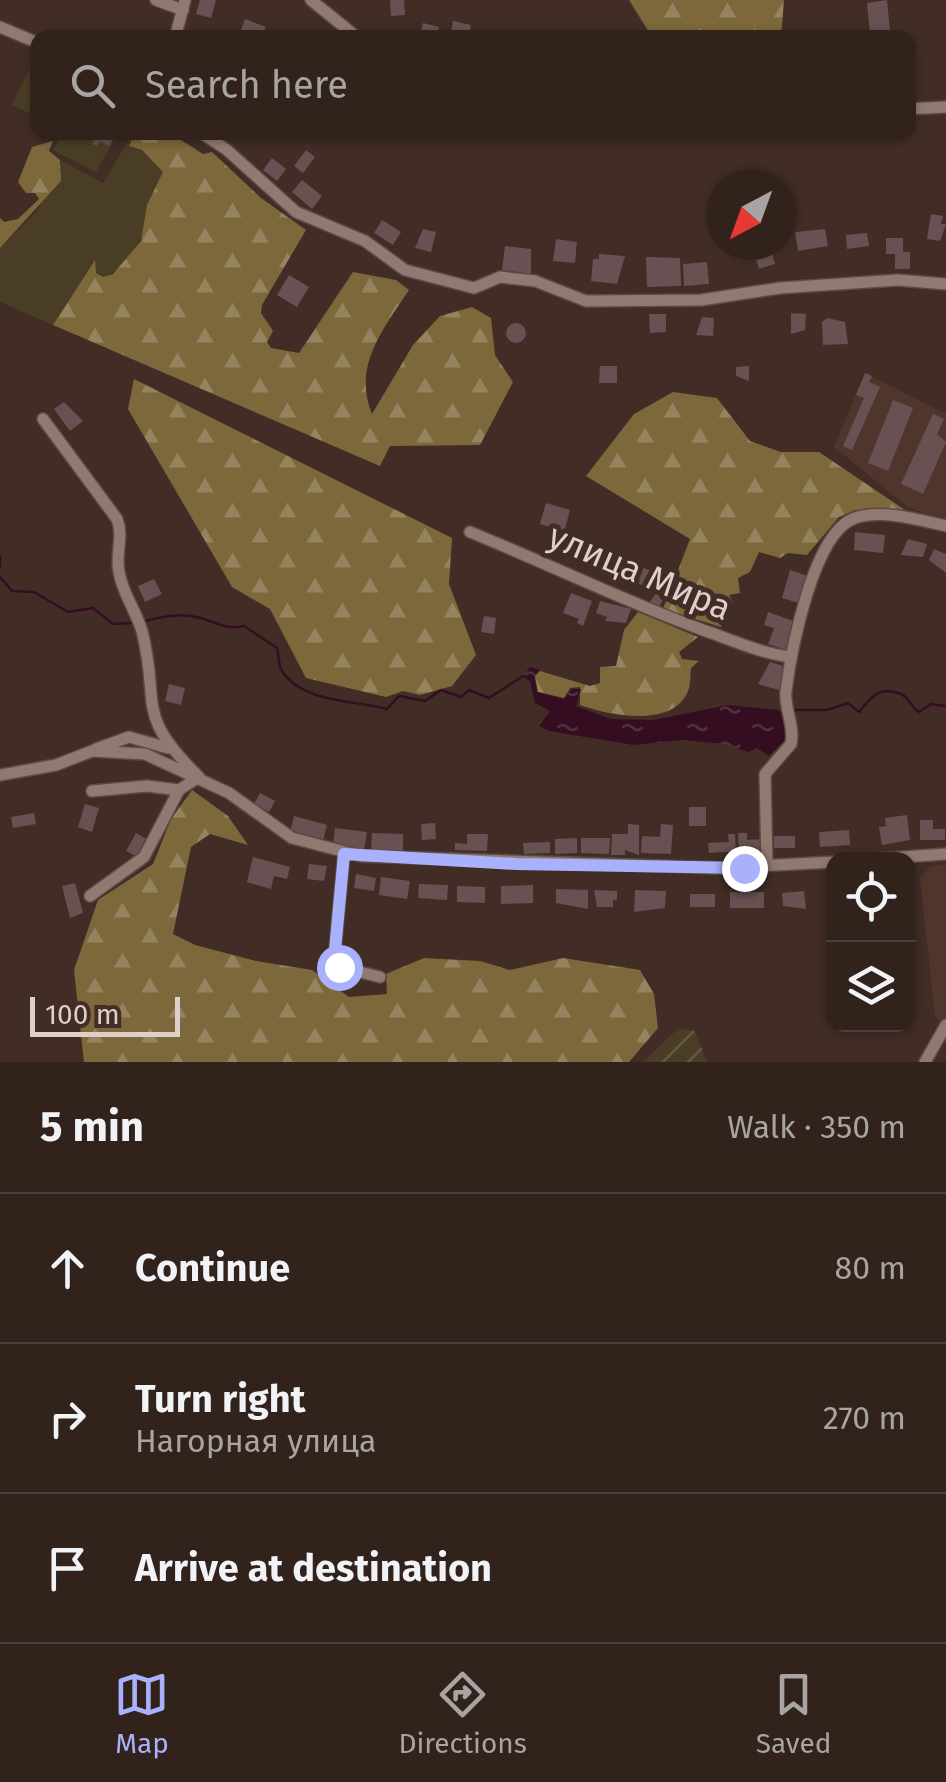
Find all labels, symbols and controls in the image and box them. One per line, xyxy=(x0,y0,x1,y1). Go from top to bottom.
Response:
search box xyxy=(30,30,916,140)
icon: search xyxy=(65,58,120,113)
text: Search here xyxy=(145,62,348,108)
north arrow xyxy=(706,170,796,260)
street label: улица Мира xyxy=(542,515,738,629)
route end xyxy=(722,846,768,892)
map controls xyxy=(826,852,916,1032)
button: locate xyxy=(826,852,916,942)
button: layers xyxy=(826,942,916,1032)
route start xyxy=(317,945,363,991)
scale bar xyxy=(30,992,180,1036)
text: 100 m xyxy=(45,998,120,1031)
text: 5 min xyxy=(40,1102,144,1152)
text: Walk · 350 m xyxy=(727,1108,906,1146)
icon: ahead xyxy=(40,1241,95,1296)
text: Continue xyxy=(135,1245,290,1291)
text: 80 m xyxy=(835,1249,906,1287)
text: Turn right xyxy=(135,1376,305,1422)
icon: right xyxy=(40,1391,95,1446)
text: 270 m xyxy=(823,1399,906,1437)
text: Нагорная улица xyxy=(135,1422,376,1460)
icon: arrive xyxy=(40,1541,95,1596)
text: Arrive at destination xyxy=(135,1545,492,1591)
tab: Map xyxy=(114,1667,169,1760)
tab: Directions xyxy=(398,1667,527,1760)
tab: Saved xyxy=(756,1667,832,1760)

